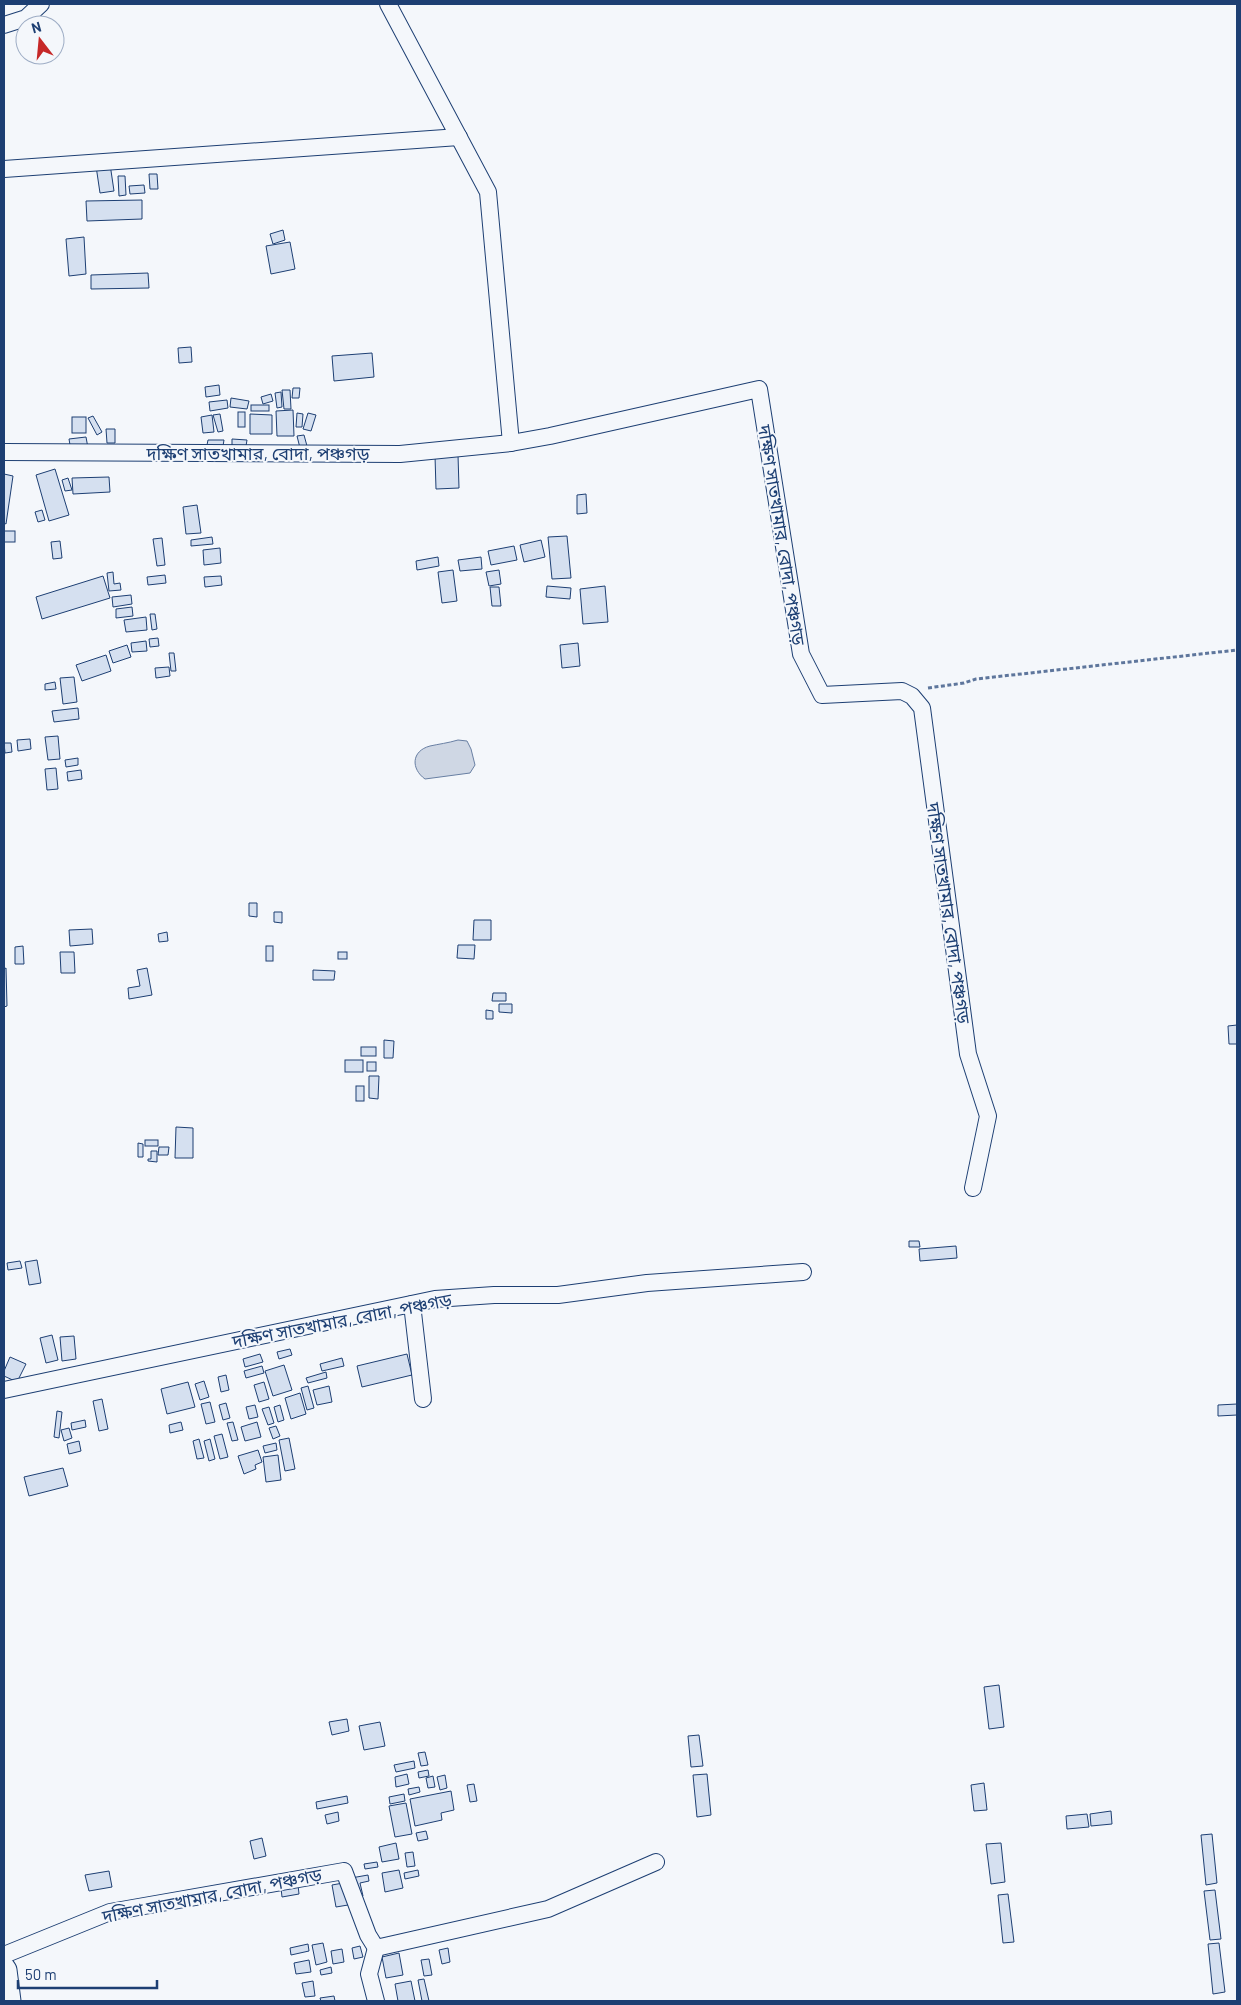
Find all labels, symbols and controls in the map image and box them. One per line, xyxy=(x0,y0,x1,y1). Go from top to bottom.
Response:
north arrow xyxy=(15,15,65,65)
text: N xyxy=(29,18,43,36)
street label: দক্ষিণ সাতখামার, বোদা, পঞ্চগড় xyxy=(754,422,810,647)
street label: দক্ষিণ সাতখামার, বোদা, পঞ্চগড় xyxy=(145,442,370,464)
street label: দক্ষিণ সাতখামার, বোদা, পঞ্চগড় xyxy=(922,800,975,1025)
street label: দক্ষিণ সাতখামার, বোদা, পঞ্চগড় xyxy=(229,1288,454,1352)
street label: দক্ষিণ সাতখামার, বোদা, পঞ্চগড় xyxy=(99,1863,324,1927)
scale bar xyxy=(18,1958,156,1990)
text: 50 m xyxy=(25,1965,57,1983)

